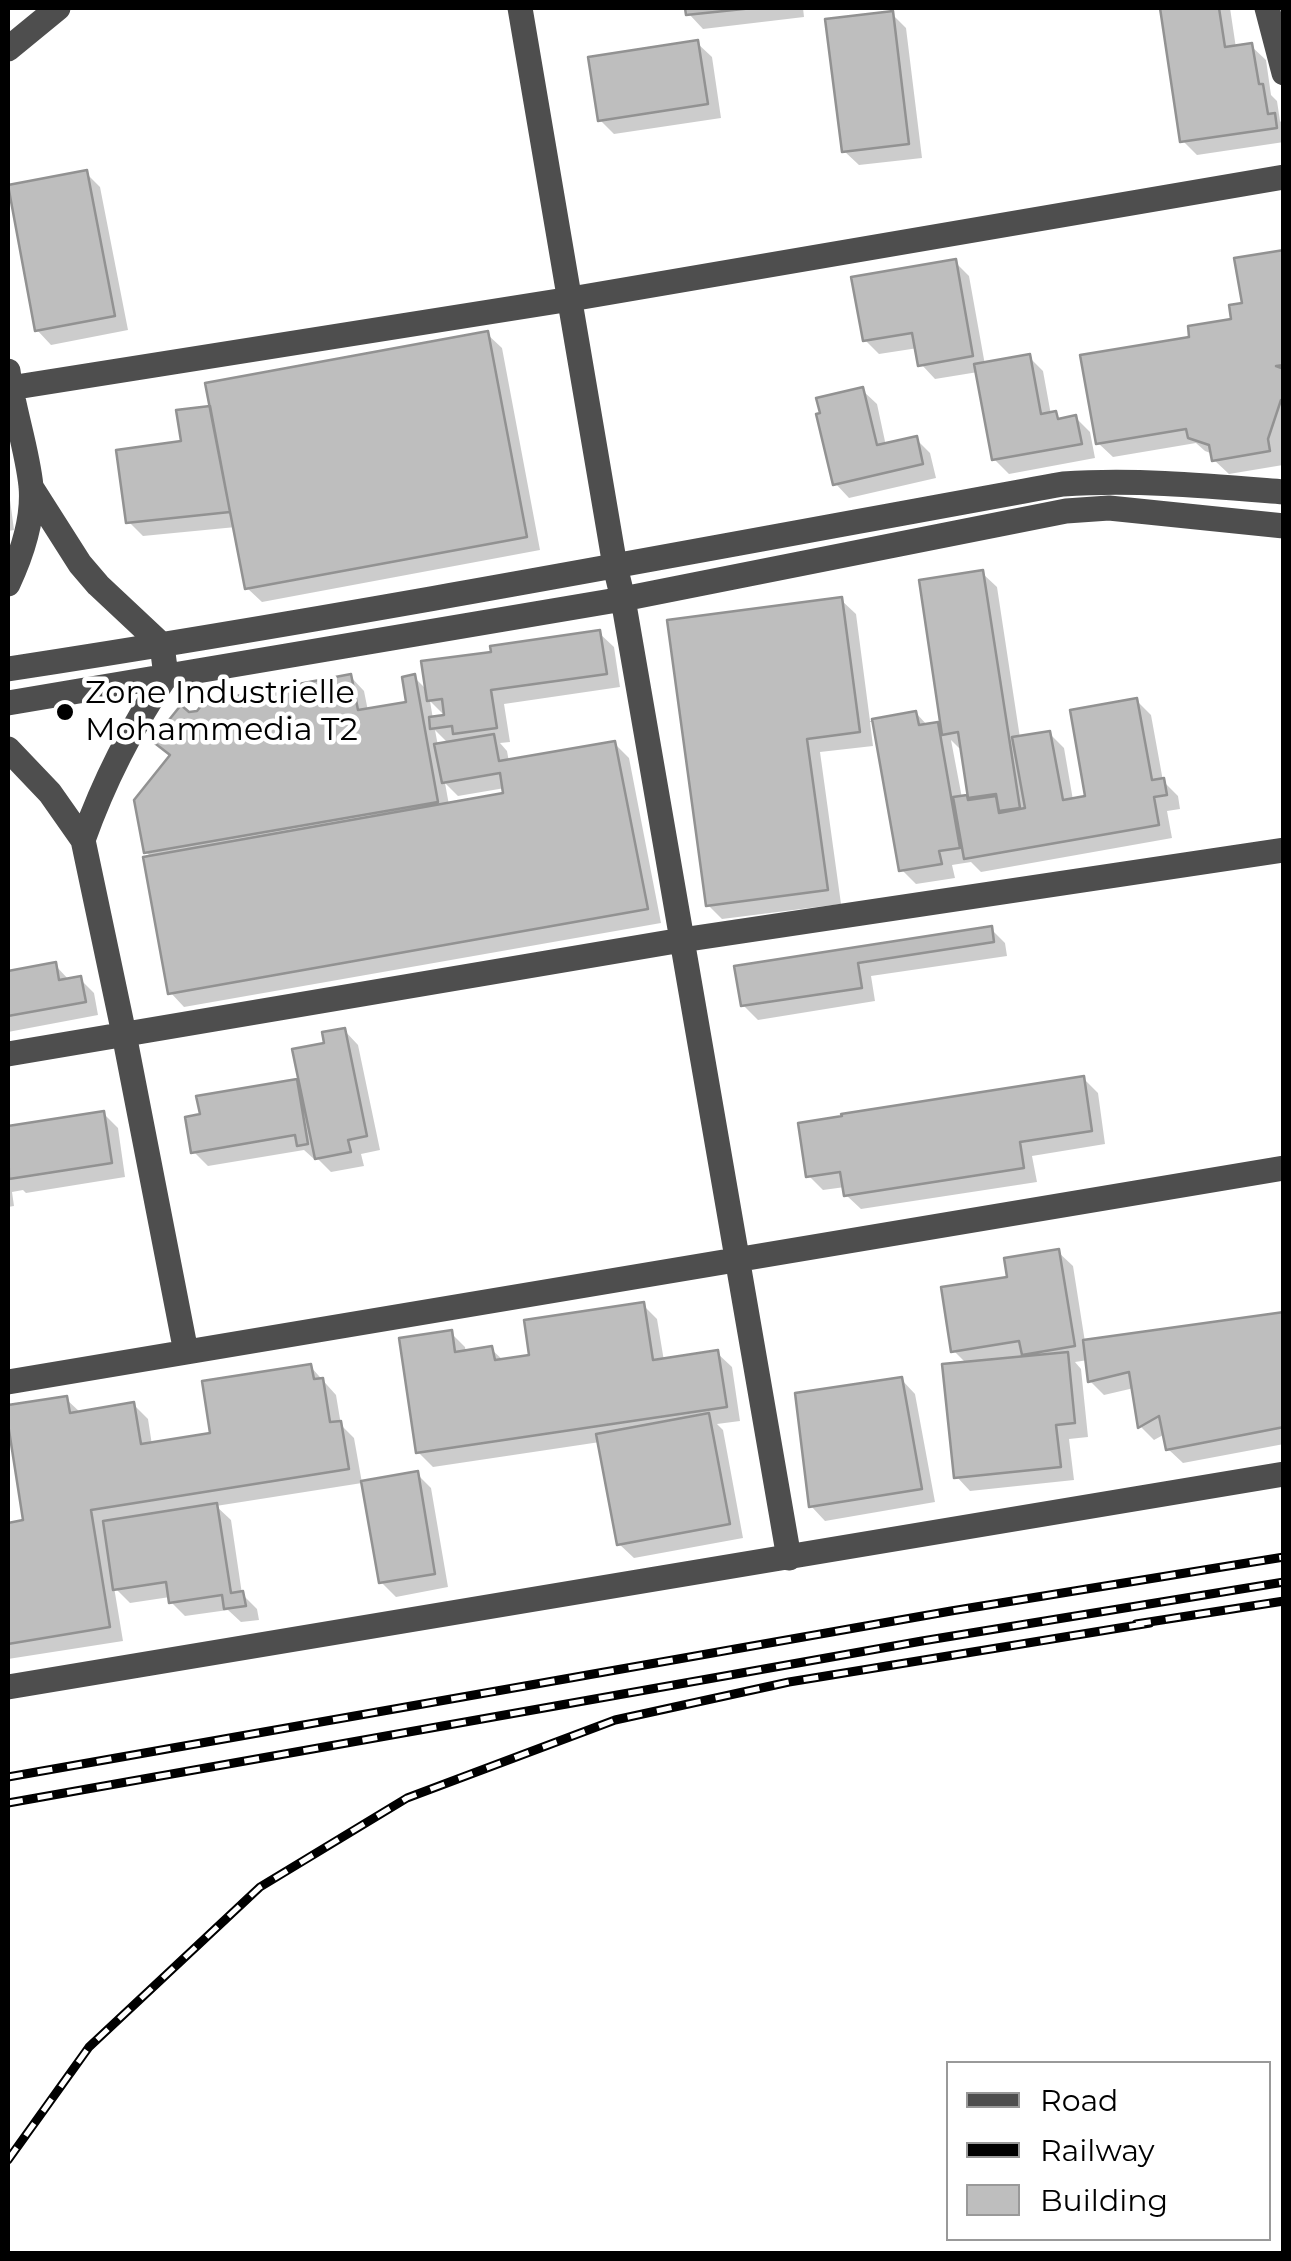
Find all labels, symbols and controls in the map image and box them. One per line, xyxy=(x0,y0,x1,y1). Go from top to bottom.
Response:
place label: Zone Industrielle Mohammedia T2 xyxy=(85,675,358,750)
marker: Zone Industrielle Mohammedia T2 xyxy=(54,701,76,723)
legend xyxy=(946,2061,1271,2241)
text: Road xyxy=(1040,2082,1118,2119)
text: Railway xyxy=(1040,2132,1155,2169)
text: Building xyxy=(1040,2182,1168,2219)

